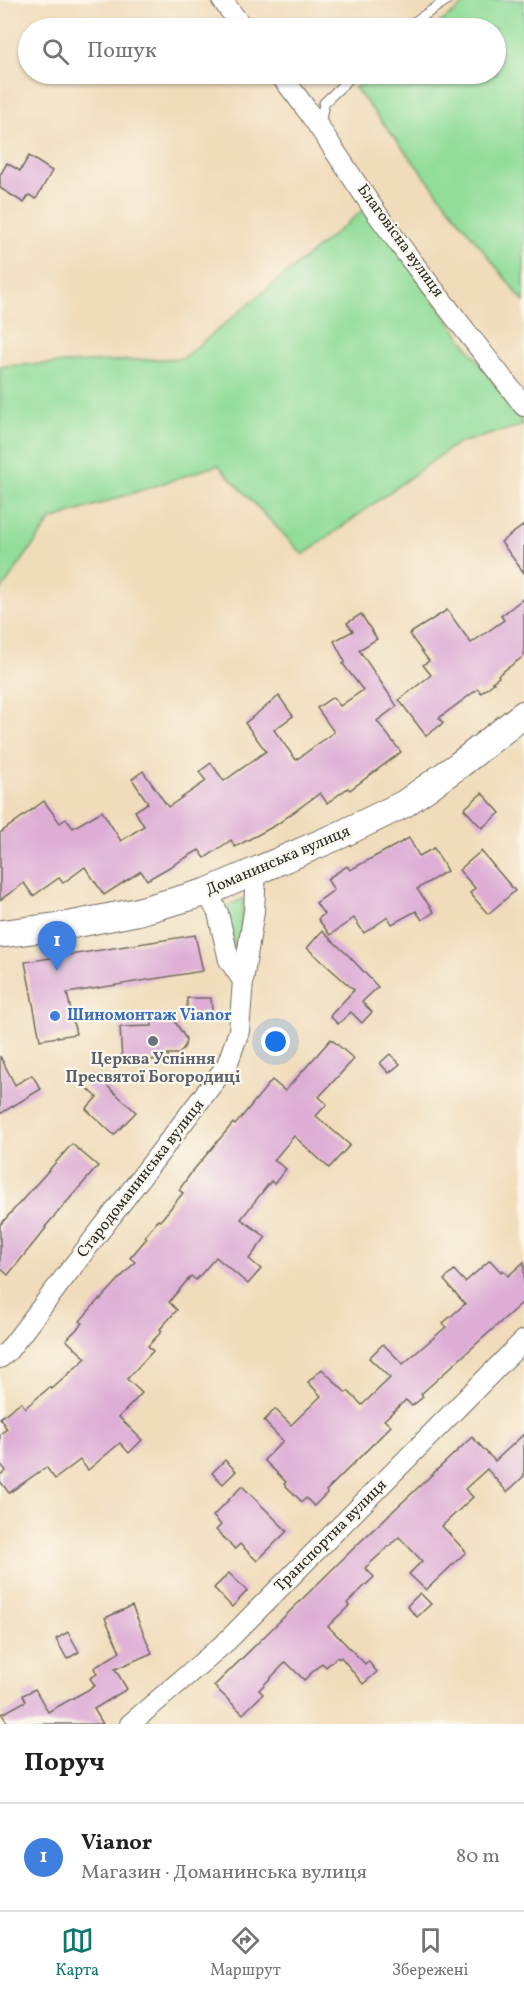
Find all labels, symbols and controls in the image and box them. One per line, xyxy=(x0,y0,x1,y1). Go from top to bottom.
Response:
search box xyxy=(18,18,506,84)
icon: search xyxy=(39,35,72,68)
text: Пошук xyxy=(87,36,157,67)
street label: Благовісна вулиця xyxy=(351,180,449,302)
street label: Доманинська вулиця xyxy=(202,821,354,901)
pin: 1 xyxy=(38,922,76,971)
place label: Шиномонтаж Vianor xyxy=(67,1005,232,1027)
marker: Шиномонтаж Vianor xyxy=(48,1009,62,1023)
your location xyxy=(261,1027,290,1056)
marker: Церква Успіння Пресвятої Богородиці xyxy=(146,1034,160,1048)
place label: Церква Успіння Пресвятої Богородиці xyxy=(65,1049,241,1089)
street label: Стародоманинська вулиця xyxy=(72,1095,210,1263)
street label: Транспортна вулиця xyxy=(270,1475,392,1597)
text: Поруч xyxy=(24,1745,105,1781)
text: Vianor xyxy=(81,1828,152,1859)
text: 1 xyxy=(39,1843,48,1871)
text: 80 m xyxy=(456,1843,500,1871)
text: Магазин · Доманинська вулиця xyxy=(81,1859,367,1887)
tab: Карта xyxy=(56,1924,99,1982)
tab: Маршрут xyxy=(210,1924,281,1982)
tab: Збережені xyxy=(392,1924,468,1982)

